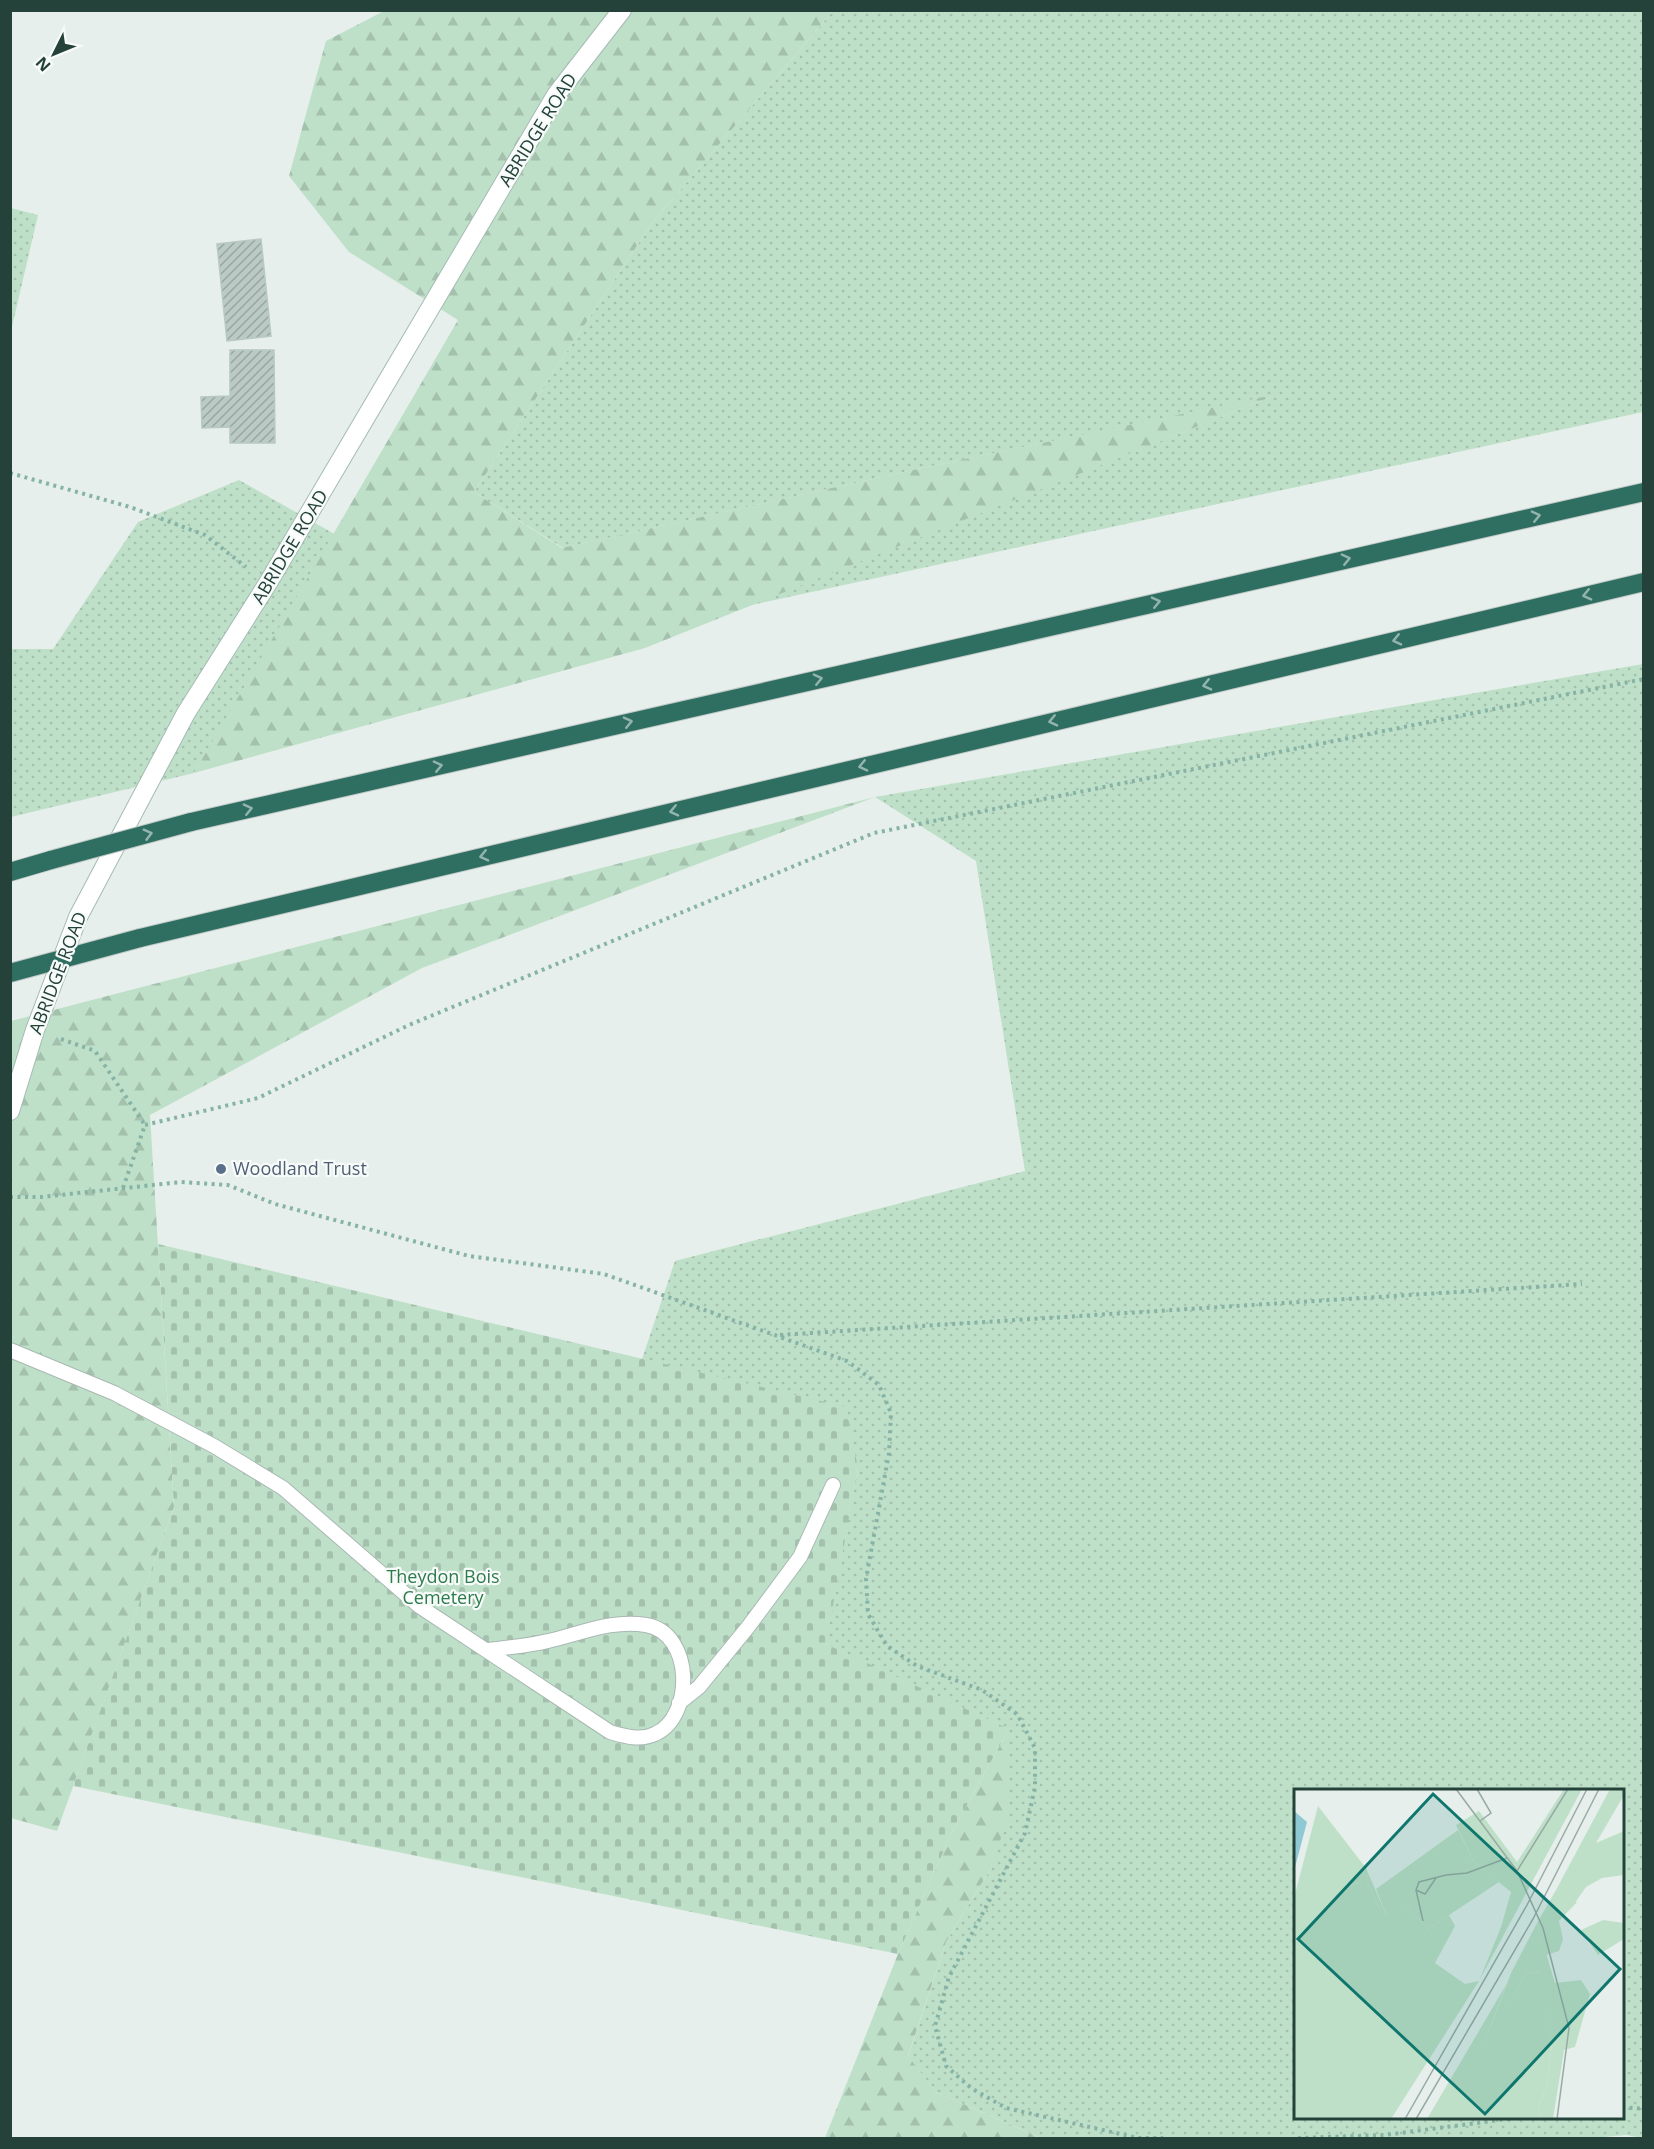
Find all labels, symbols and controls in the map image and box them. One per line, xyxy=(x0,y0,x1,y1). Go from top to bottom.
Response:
north arrow xyxy=(24,24,84,84)
text: N xyxy=(31,52,56,76)
street label: ABRIDGE ROAD xyxy=(493,68,582,191)
street label: ABRIDGE ROAD xyxy=(246,485,333,608)
one-way arrow xyxy=(1531,511,1541,524)
one-way arrow xyxy=(1341,554,1351,567)
one-way arrow xyxy=(1582,588,1592,601)
one-way arrow xyxy=(1151,597,1161,610)
one-way arrow xyxy=(1392,633,1402,646)
one-way arrow xyxy=(813,673,823,686)
one-way arrow xyxy=(1202,677,1212,690)
one-way arrow xyxy=(1048,714,1058,727)
one-way arrow xyxy=(623,717,633,730)
one-way arrow xyxy=(859,759,869,772)
one-way arrow xyxy=(433,760,443,773)
one-way arrow xyxy=(243,803,253,816)
one-way arrow xyxy=(669,804,679,817)
one-way arrow xyxy=(143,828,153,841)
one-way arrow xyxy=(479,849,489,862)
street label: ABRIDGE ROAD xyxy=(23,908,91,1037)
place label: Woodland Trust xyxy=(233,1156,367,1180)
marker: Woodland Trust xyxy=(214,1162,228,1176)
park label: Theydon Bois Cemetery xyxy=(386,1564,500,1609)
inset map xyxy=(1294,1789,1624,2119)

